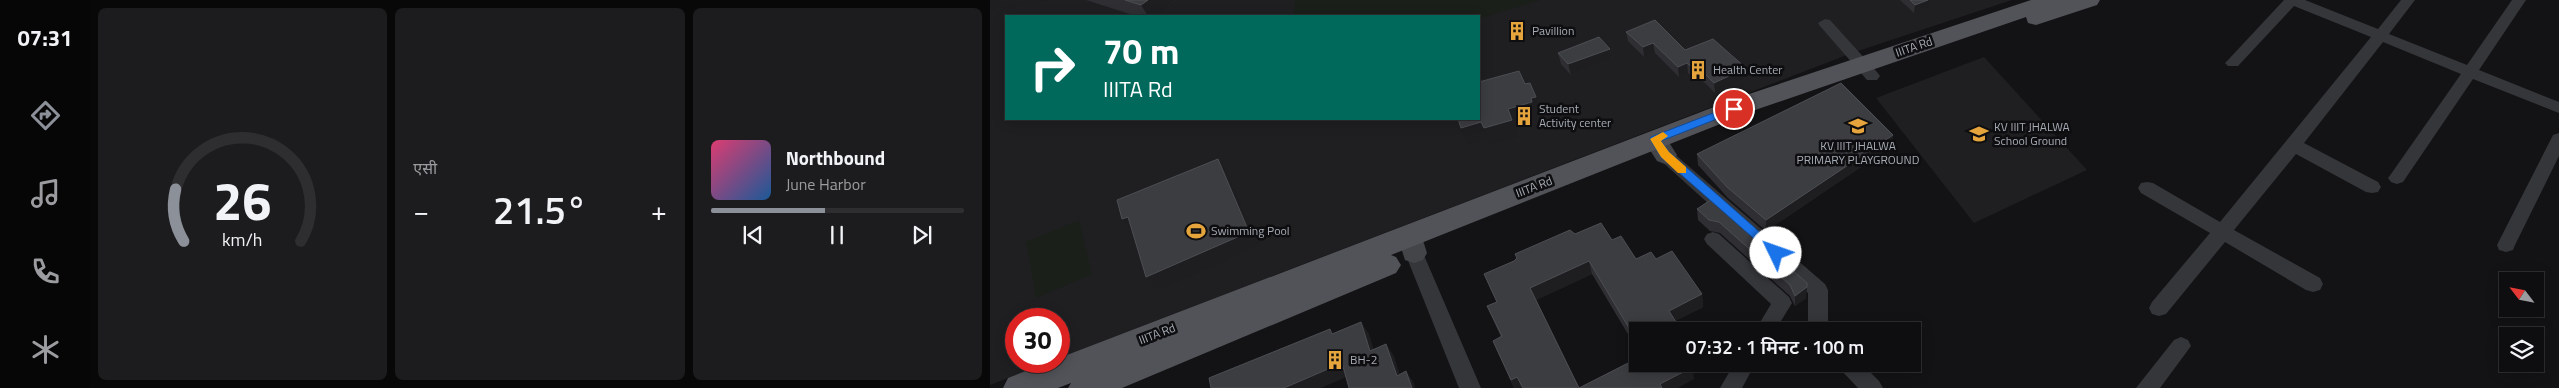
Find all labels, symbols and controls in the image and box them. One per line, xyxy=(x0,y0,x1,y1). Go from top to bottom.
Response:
building icon: Pavillion xyxy=(1506,20,1528,42)
text: 07:31 xyxy=(18,21,72,55)
place label: Pavillion xyxy=(1532,21,1574,40)
text: 70 m xyxy=(1103,24,1179,78)
street label: IIITA Rd xyxy=(1893,31,1935,62)
icon: right xyxy=(1020,35,1085,100)
building icon: Health Center xyxy=(1687,59,1709,81)
place label: Health Center xyxy=(1713,60,1782,79)
text: IIITA Rd xyxy=(1103,72,1173,106)
pin xyxy=(1713,88,1755,130)
icon: arrive xyxy=(1720,95,1748,123)
icon: directions xyxy=(28,98,63,133)
place label: Student Activity center xyxy=(1539,99,1611,132)
building icon: Student Activity center xyxy=(1513,105,1535,127)
school or university icon: KV IIIT JHALWA PRIMARY PLAYGROUND xyxy=(1847,115,1869,137)
place label: KV IIIT JHALWA School Ground xyxy=(1994,117,2070,150)
school or university icon: KV IIIT JHALWA School Ground xyxy=(1968,123,1990,145)
place label: KV IIIT JHALWA PRIMARY PLAYGROUND xyxy=(1797,136,1920,169)
text: Northbound xyxy=(786,143,885,172)
text: एसी xyxy=(413,156,437,180)
text: 26 xyxy=(214,161,272,240)
street label: IIITA Rd xyxy=(1513,171,1555,202)
text: June Harbor xyxy=(786,172,866,196)
icon: music xyxy=(28,176,63,211)
text: 21.5° xyxy=(493,181,587,239)
text: − xyxy=(413,189,429,232)
text: + xyxy=(651,189,667,232)
sports icon: Swimming Pool xyxy=(1185,220,1207,242)
icon: previous xyxy=(739,221,767,249)
icon: pause xyxy=(823,221,851,249)
icon: next xyxy=(908,221,936,249)
place label: Swimming Pool xyxy=(1211,221,1290,240)
text: km/h xyxy=(222,226,263,253)
position arrow xyxy=(1749,226,1801,278)
icon: phone xyxy=(28,254,63,289)
north arrow xyxy=(2499,272,2544,318)
map controls xyxy=(2499,272,2544,372)
speed limit sign: 30 xyxy=(1005,308,1070,373)
street label: IIITA Rd xyxy=(1136,318,1178,349)
button: layers xyxy=(2499,327,2544,372)
icon: climate xyxy=(28,332,63,367)
text: 07:32 · 1 मिनट · 100 m xyxy=(1686,332,1864,361)
building icon: BH-2 xyxy=(1324,349,1346,371)
place label: BH-2 xyxy=(1350,350,1377,369)

